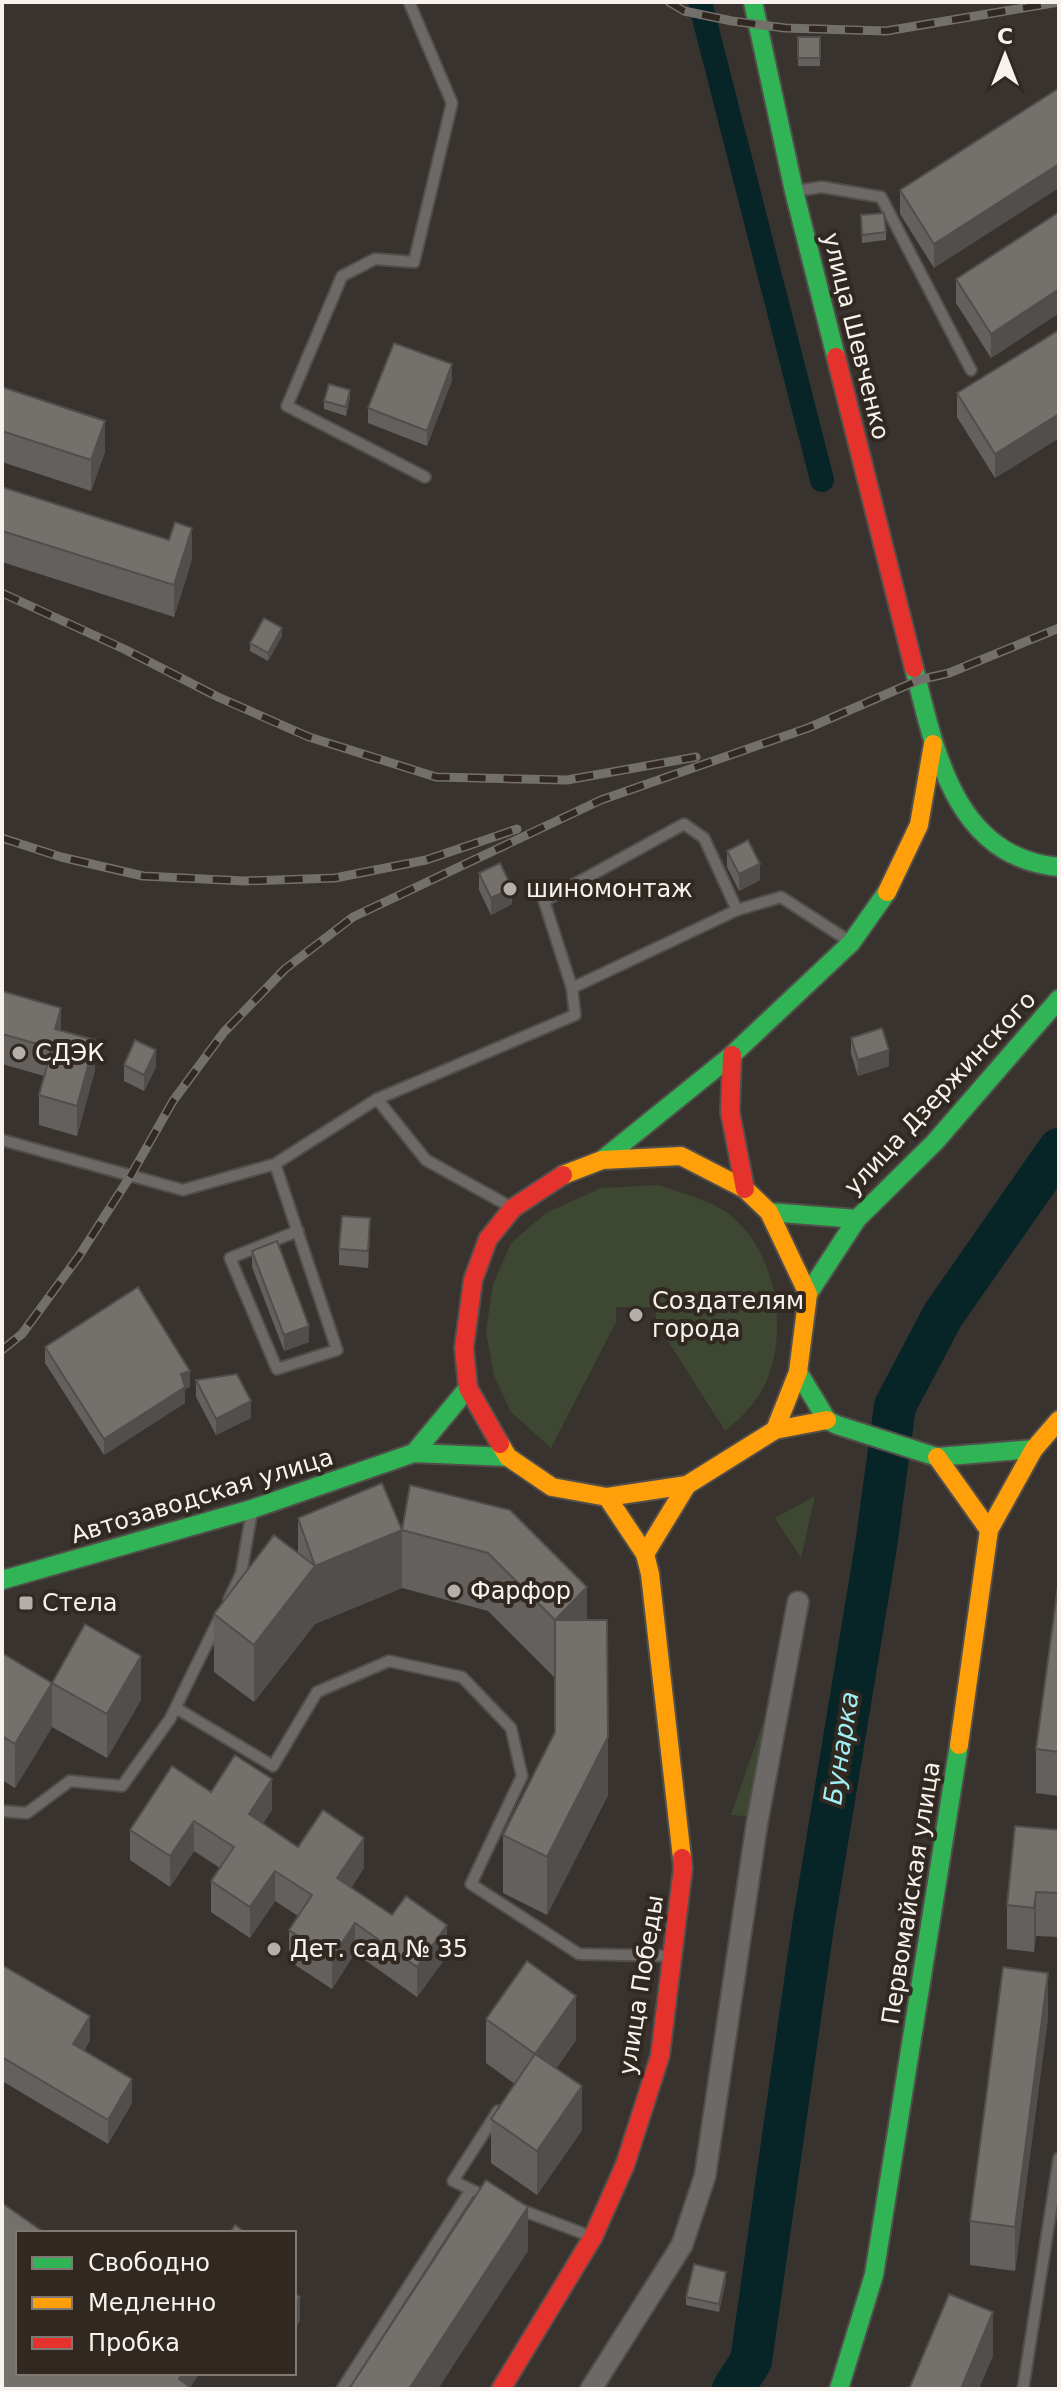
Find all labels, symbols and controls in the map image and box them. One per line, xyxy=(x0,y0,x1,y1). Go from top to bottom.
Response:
north arrow xyxy=(965,16,1045,96)
text: С xyxy=(997,24,1013,49)
street label: улица Шевченко xyxy=(817,230,895,442)
place label: шиномонтаж xyxy=(526,875,693,903)
marker: шиномонтаж xyxy=(501,880,519,898)
street label: улица Дзержинского xyxy=(838,985,1042,1201)
place label: СДЭК xyxy=(35,1039,104,1067)
marker: СДЭК xyxy=(10,1044,28,1062)
place label: Создателям города xyxy=(652,1287,804,1343)
marker: Создателям города xyxy=(627,1306,645,1324)
street label: Автозаводская улица xyxy=(67,1443,337,1549)
place label: Фарфор xyxy=(470,1577,571,1605)
marker: Фарфор xyxy=(445,1582,463,1600)
place label: Стела xyxy=(42,1589,118,1617)
marker: Стела xyxy=(17,1594,35,1612)
water label: Бунарка xyxy=(817,1689,865,1807)
street label: Первомайская улица xyxy=(876,1759,946,2027)
street label: улица Победы xyxy=(613,1893,669,2077)
place label: Дет. сад № 35 xyxy=(290,1935,468,1963)
marker: Дет. сад № 35 xyxy=(265,1940,283,1958)
legend xyxy=(16,2231,296,2375)
text: Свободно xyxy=(88,2249,210,2277)
text: Медленно xyxy=(88,2289,216,2317)
text: Пробка xyxy=(88,2329,180,2357)

